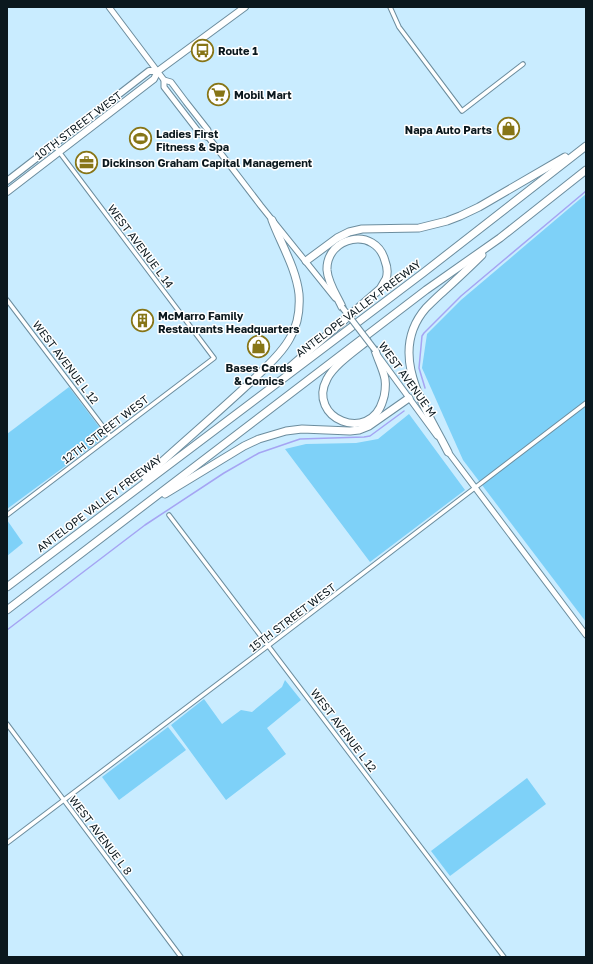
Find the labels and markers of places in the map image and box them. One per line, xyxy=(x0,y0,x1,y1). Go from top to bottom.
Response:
bus stop icon: Route 1 xyxy=(189,37,215,63)
place label: Route 1 xyxy=(218,44,258,57)
supermarket icon: Mobil Mart xyxy=(205,81,231,107)
place label: Mobil Mart xyxy=(234,88,292,101)
shop icon: Napa Auto Parts xyxy=(495,116,521,142)
place label: Napa Auto Parts xyxy=(405,123,492,136)
sports icon: Ladies First Fitness & Spa xyxy=(128,126,154,152)
place label: Ladies First Fitness & Spa xyxy=(156,127,229,153)
office icon: Dickinson Graham Capital Management xyxy=(74,149,100,175)
place label: Dickinson Graham Capital Management xyxy=(102,156,313,169)
building icon: McMarro Family Restaurants Headquarters xyxy=(129,308,155,334)
place label: McMarro Family Restaurants Headquarters xyxy=(158,309,299,335)
shop icon: Bases Cards & Comics xyxy=(246,334,272,360)
place label: Bases Cards & Comics xyxy=(226,361,292,387)

